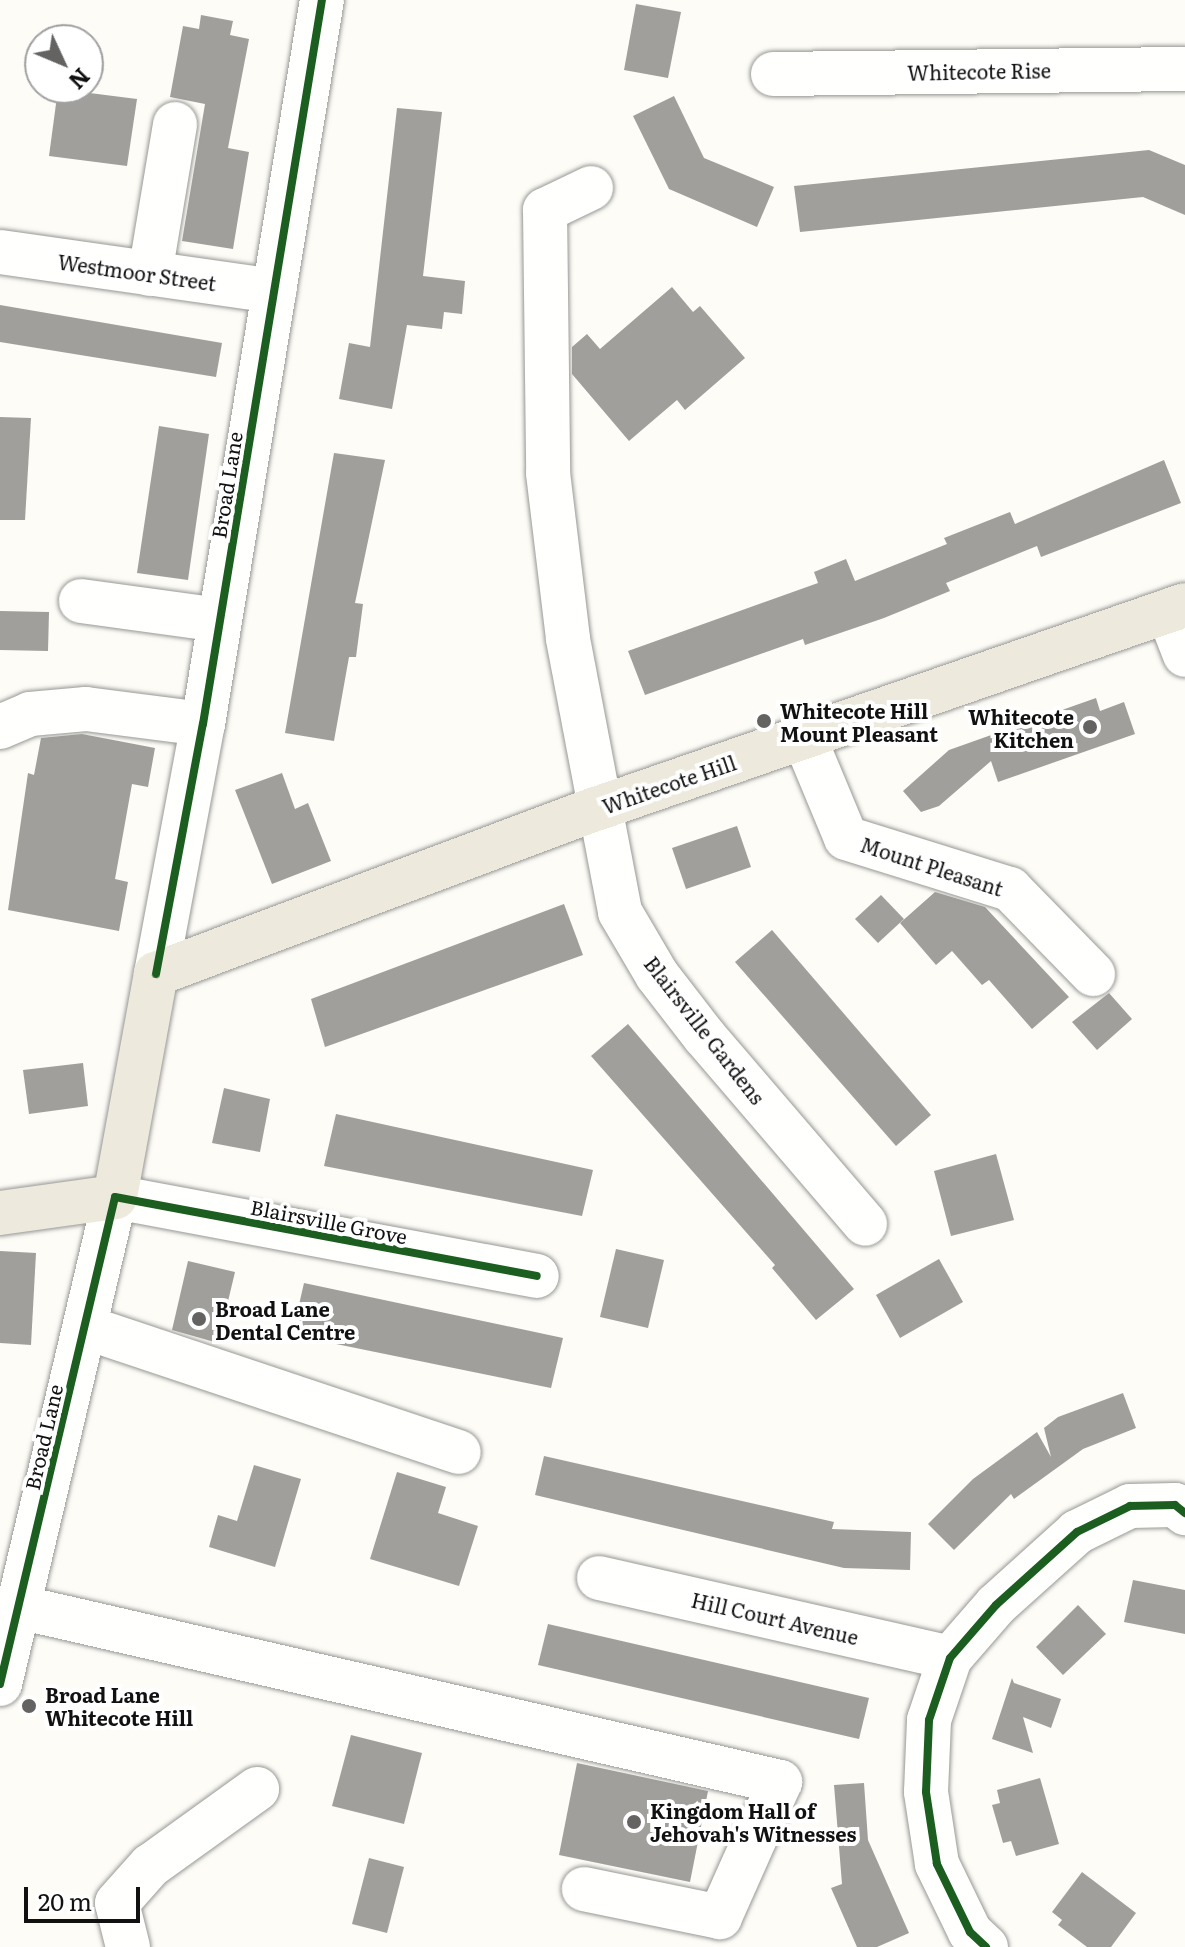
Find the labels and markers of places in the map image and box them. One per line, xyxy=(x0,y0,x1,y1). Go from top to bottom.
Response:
place label: Whitecote Hill Mount Pleasant xyxy=(780,698,938,745)
place label: Whitecote Kitchen xyxy=(968,704,1074,751)
marker: Whitecote Hill Mount Pleasant xyxy=(755,712,773,730)
marker: Whitecote Kitchen xyxy=(1081,718,1099,736)
place label: Broad Lane Dental Centre xyxy=(215,1296,355,1343)
marker: Broad Lane Dental Centre xyxy=(190,1310,208,1328)
place label: Broad Lane Whitecote Hill xyxy=(45,1682,193,1729)
marker: Broad Lane Whitecote Hill xyxy=(20,1697,38,1715)
place label: Kingdom Hall of Jehovah's Witnesses xyxy=(650,1798,856,1845)
marker: Kingdom Hall of Jehovah's Witnesses xyxy=(625,1813,643,1831)

